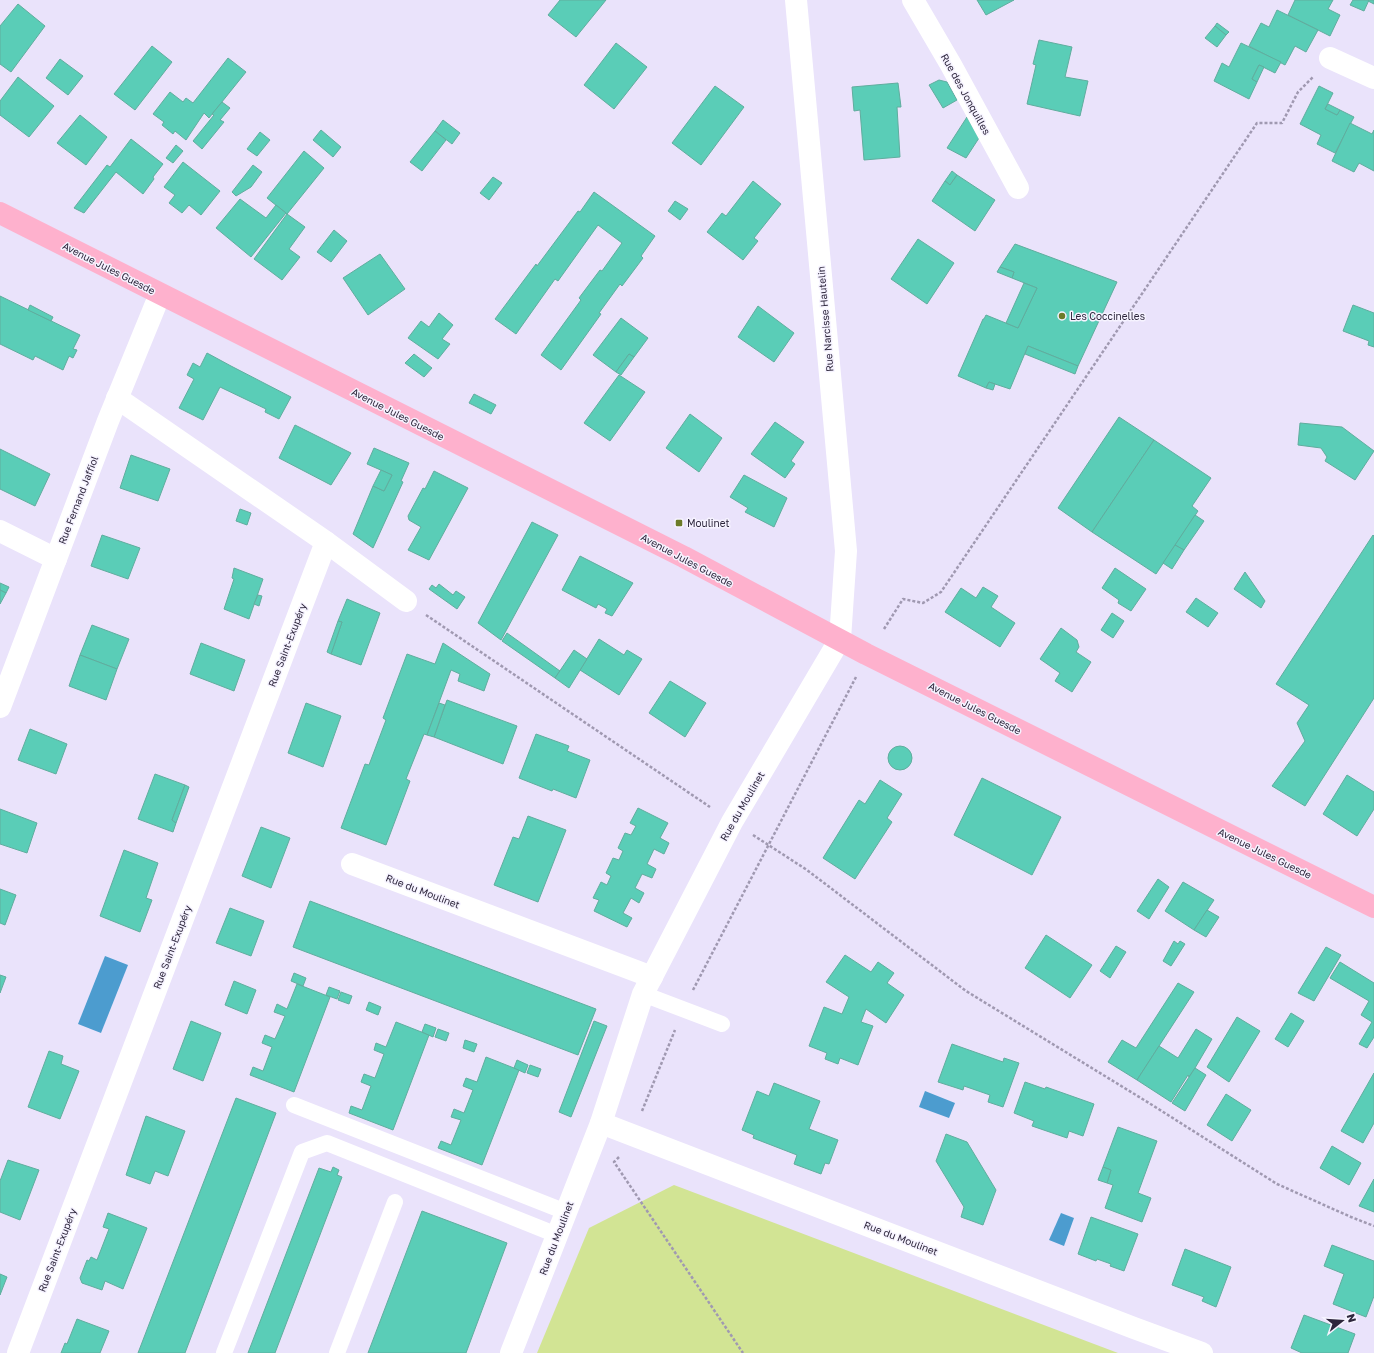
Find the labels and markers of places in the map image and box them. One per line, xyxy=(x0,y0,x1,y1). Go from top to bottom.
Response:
place label: Les Coccinelles xyxy=(1070,310,1145,322)
marker: Les Coccinelles xyxy=(1057,311,1067,321)
place label: Moulinet xyxy=(687,517,729,529)
marker: Moulinet xyxy=(674,518,684,528)

